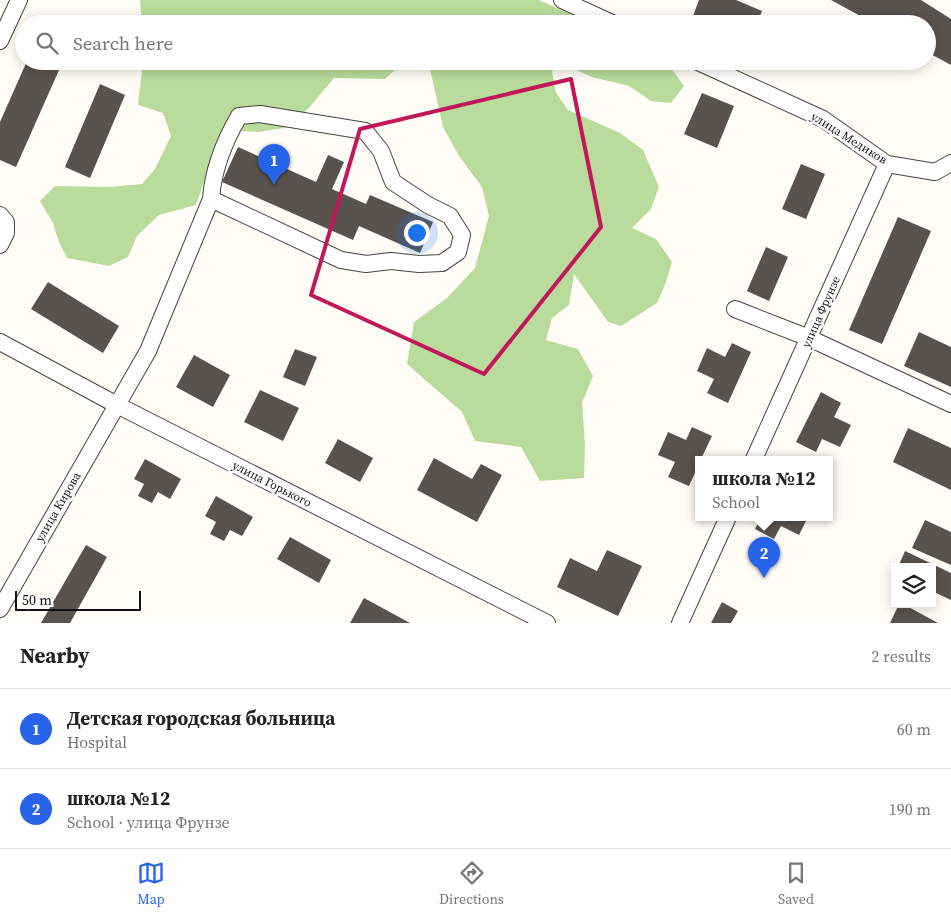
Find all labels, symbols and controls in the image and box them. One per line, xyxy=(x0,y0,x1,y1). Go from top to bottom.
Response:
search box xyxy=(15,15,936,70)
icon: search xyxy=(33,29,61,57)
text: Search here xyxy=(73,30,173,56)
street label: улица Медиков xyxy=(808,108,890,168)
pin: 1 xyxy=(258,144,290,185)
your location xyxy=(404,220,430,246)
street label: улица Фрунзе xyxy=(798,274,844,350)
popup xyxy=(695,456,833,521)
street label: улица Горького xyxy=(230,457,315,511)
text: школа №12 xyxy=(712,465,816,491)
street label: улица Кирова xyxy=(32,468,85,545)
text: School xyxy=(712,491,760,513)
pin: 2 xyxy=(748,537,780,578)
map controls xyxy=(891,563,936,608)
button: layers xyxy=(891,563,936,608)
scale bar xyxy=(15,588,141,611)
text: 50 m xyxy=(22,590,52,610)
text: Nearby xyxy=(20,641,90,670)
text: 2 results xyxy=(871,645,931,667)
text: Детская городская больница xyxy=(67,705,335,731)
text: 1 xyxy=(32,718,40,740)
text: 60 m xyxy=(897,718,931,740)
text: Hospital xyxy=(67,731,127,753)
text: школа №12 xyxy=(67,785,170,811)
text: 2 xyxy=(32,798,40,820)
text: 190 m xyxy=(889,798,931,820)
text: School · улица Фрунзе xyxy=(67,811,230,833)
tab: Map xyxy=(137,859,165,909)
tab: Directions xyxy=(439,859,504,909)
tab: Saved xyxy=(778,859,814,909)

